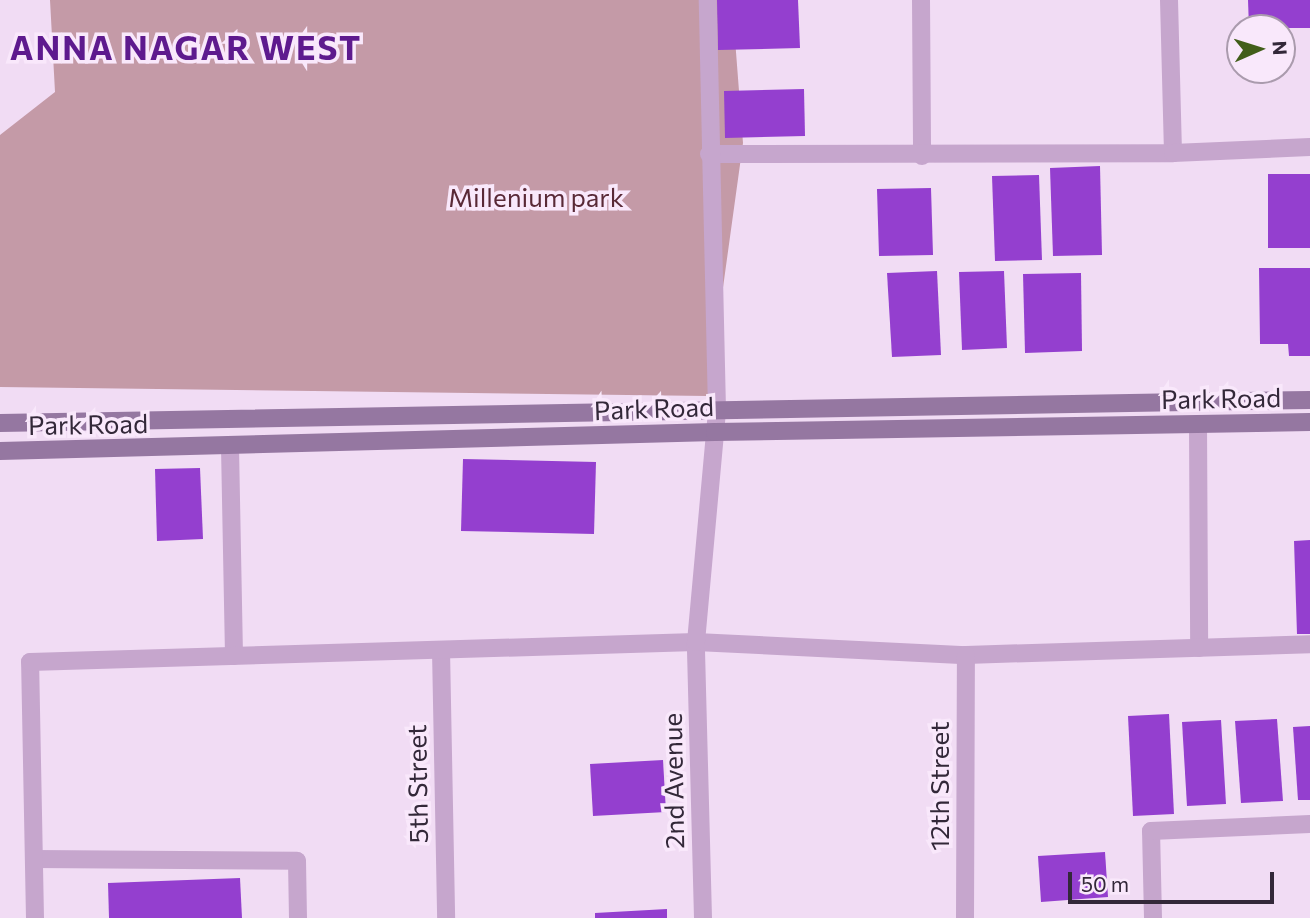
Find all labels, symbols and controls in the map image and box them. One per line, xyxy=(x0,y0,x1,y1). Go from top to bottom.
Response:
north arrow xyxy=(1226,14,1296,84)
district label: ANNA NAGAR WEST xyxy=(12,27,360,67)
text: N xyxy=(1269,40,1292,56)
park label: Millenium park xyxy=(448,181,624,213)
street label: Park Road xyxy=(1161,381,1281,415)
street label: Park Road xyxy=(593,390,715,426)
street label: Park Road xyxy=(28,407,148,441)
street label: 2nd Avenue xyxy=(656,713,690,849)
street label: 12th Street xyxy=(923,721,955,851)
street label: 5th Street xyxy=(400,724,434,844)
scale bar xyxy=(1072,858,1278,902)
text: 50 m xyxy=(1081,871,1129,896)

